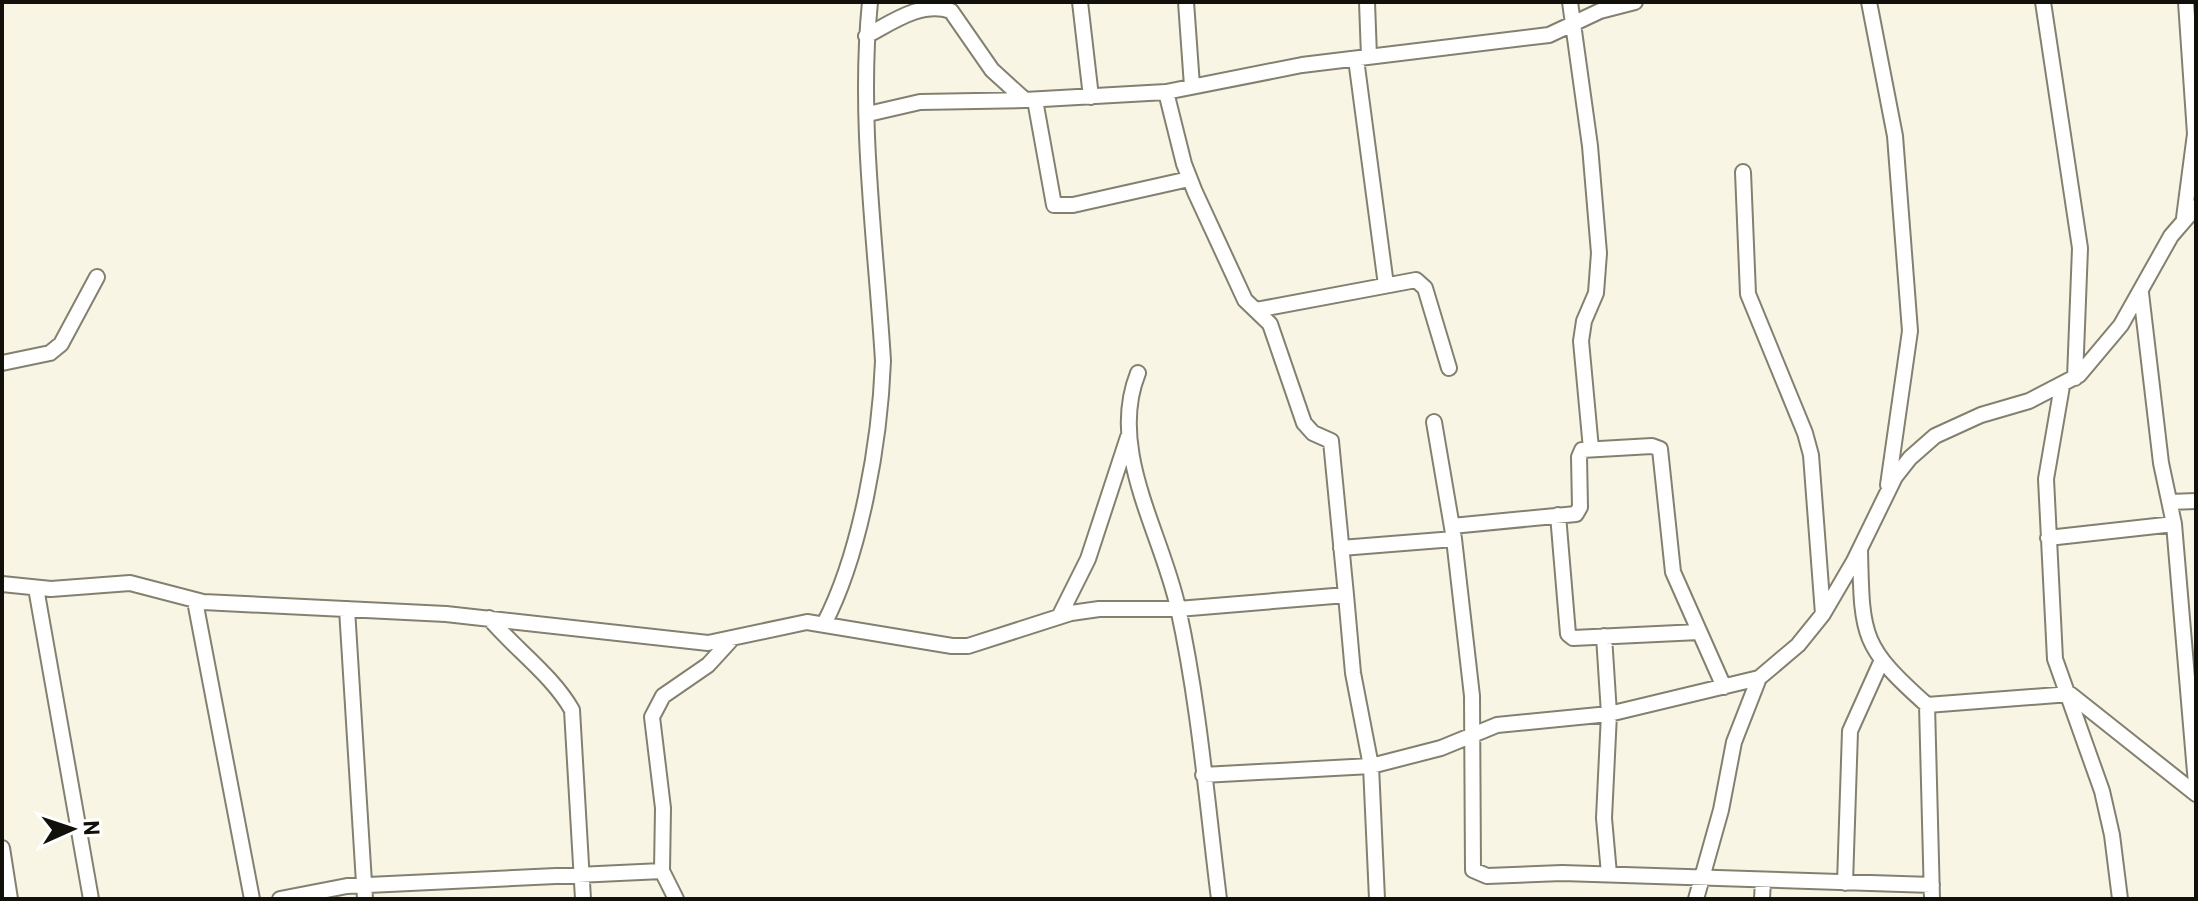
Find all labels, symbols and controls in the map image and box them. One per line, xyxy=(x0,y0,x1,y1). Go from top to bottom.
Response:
north arrow xyxy=(32,789,112,869)
text: N xyxy=(80,820,106,836)

